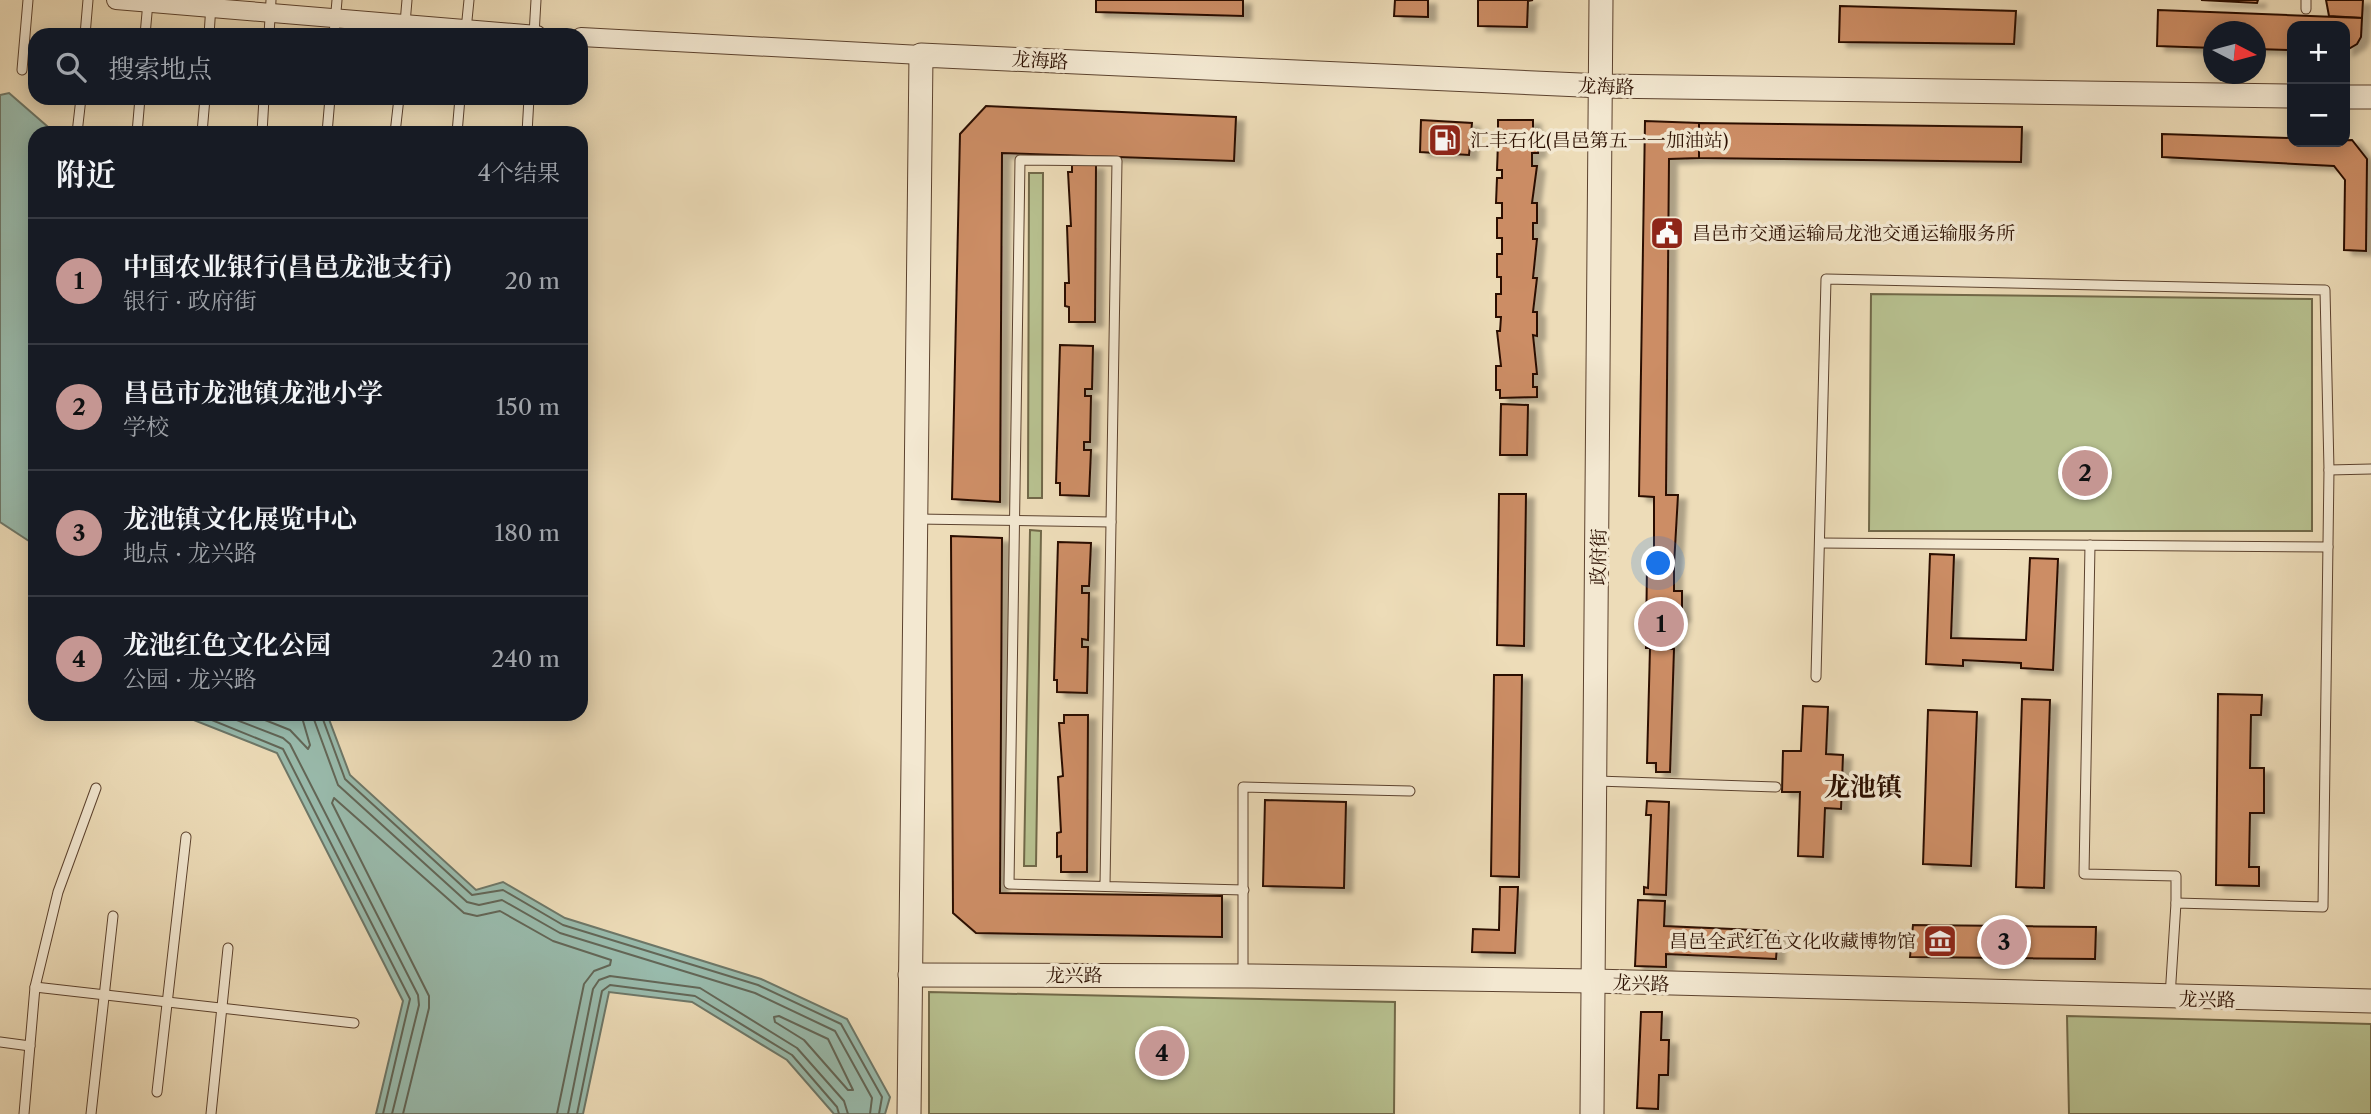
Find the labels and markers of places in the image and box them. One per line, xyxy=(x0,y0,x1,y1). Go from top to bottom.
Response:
fuel station icon: 汇丰石化(昌邑第五一一加油站) xyxy=(1426,121,1464,159)
place label: 汇丰石化(昌邑第五一一加油站) xyxy=(1470,129,1729,152)
public building icon: 昌邑市交通运输局龙池交通运输服务所 xyxy=(1648,214,1686,252)
place label: 昌邑市交通运输局龙池交通运输服务所 xyxy=(1692,222,2015,245)
pin: 2 xyxy=(2062,447,2108,499)
pin: 1 xyxy=(1638,598,1684,650)
pin: 3 xyxy=(1981,916,2027,968)
museum icon: 昌邑全武红色文化收藏博物馆 xyxy=(1921,922,1959,960)
place label: 昌邑全武红色文化收藏博物馆 xyxy=(1669,930,1916,953)
pin: 4 xyxy=(1139,1027,1185,1079)

